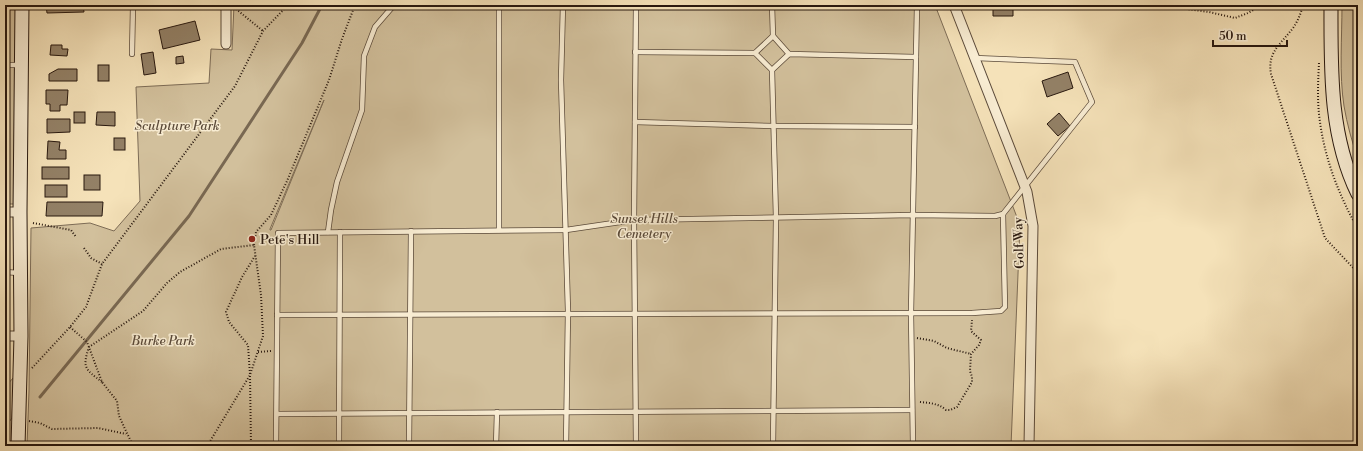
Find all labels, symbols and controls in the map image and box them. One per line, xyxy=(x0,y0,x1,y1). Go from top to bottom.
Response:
scale bar xyxy=(1213,22,1287,48)
text: 50 m xyxy=(1219,29,1247,44)
park label: Sculpture Park xyxy=(135,118,220,134)
park label: Sunset Hills Cemetery xyxy=(610,211,678,242)
street label: Golf Way xyxy=(1010,216,1028,269)
place label: Pete's Hill xyxy=(260,232,320,248)
marker: Pete's Hill xyxy=(247,234,257,244)
park label: Burke Park xyxy=(130,333,195,349)

